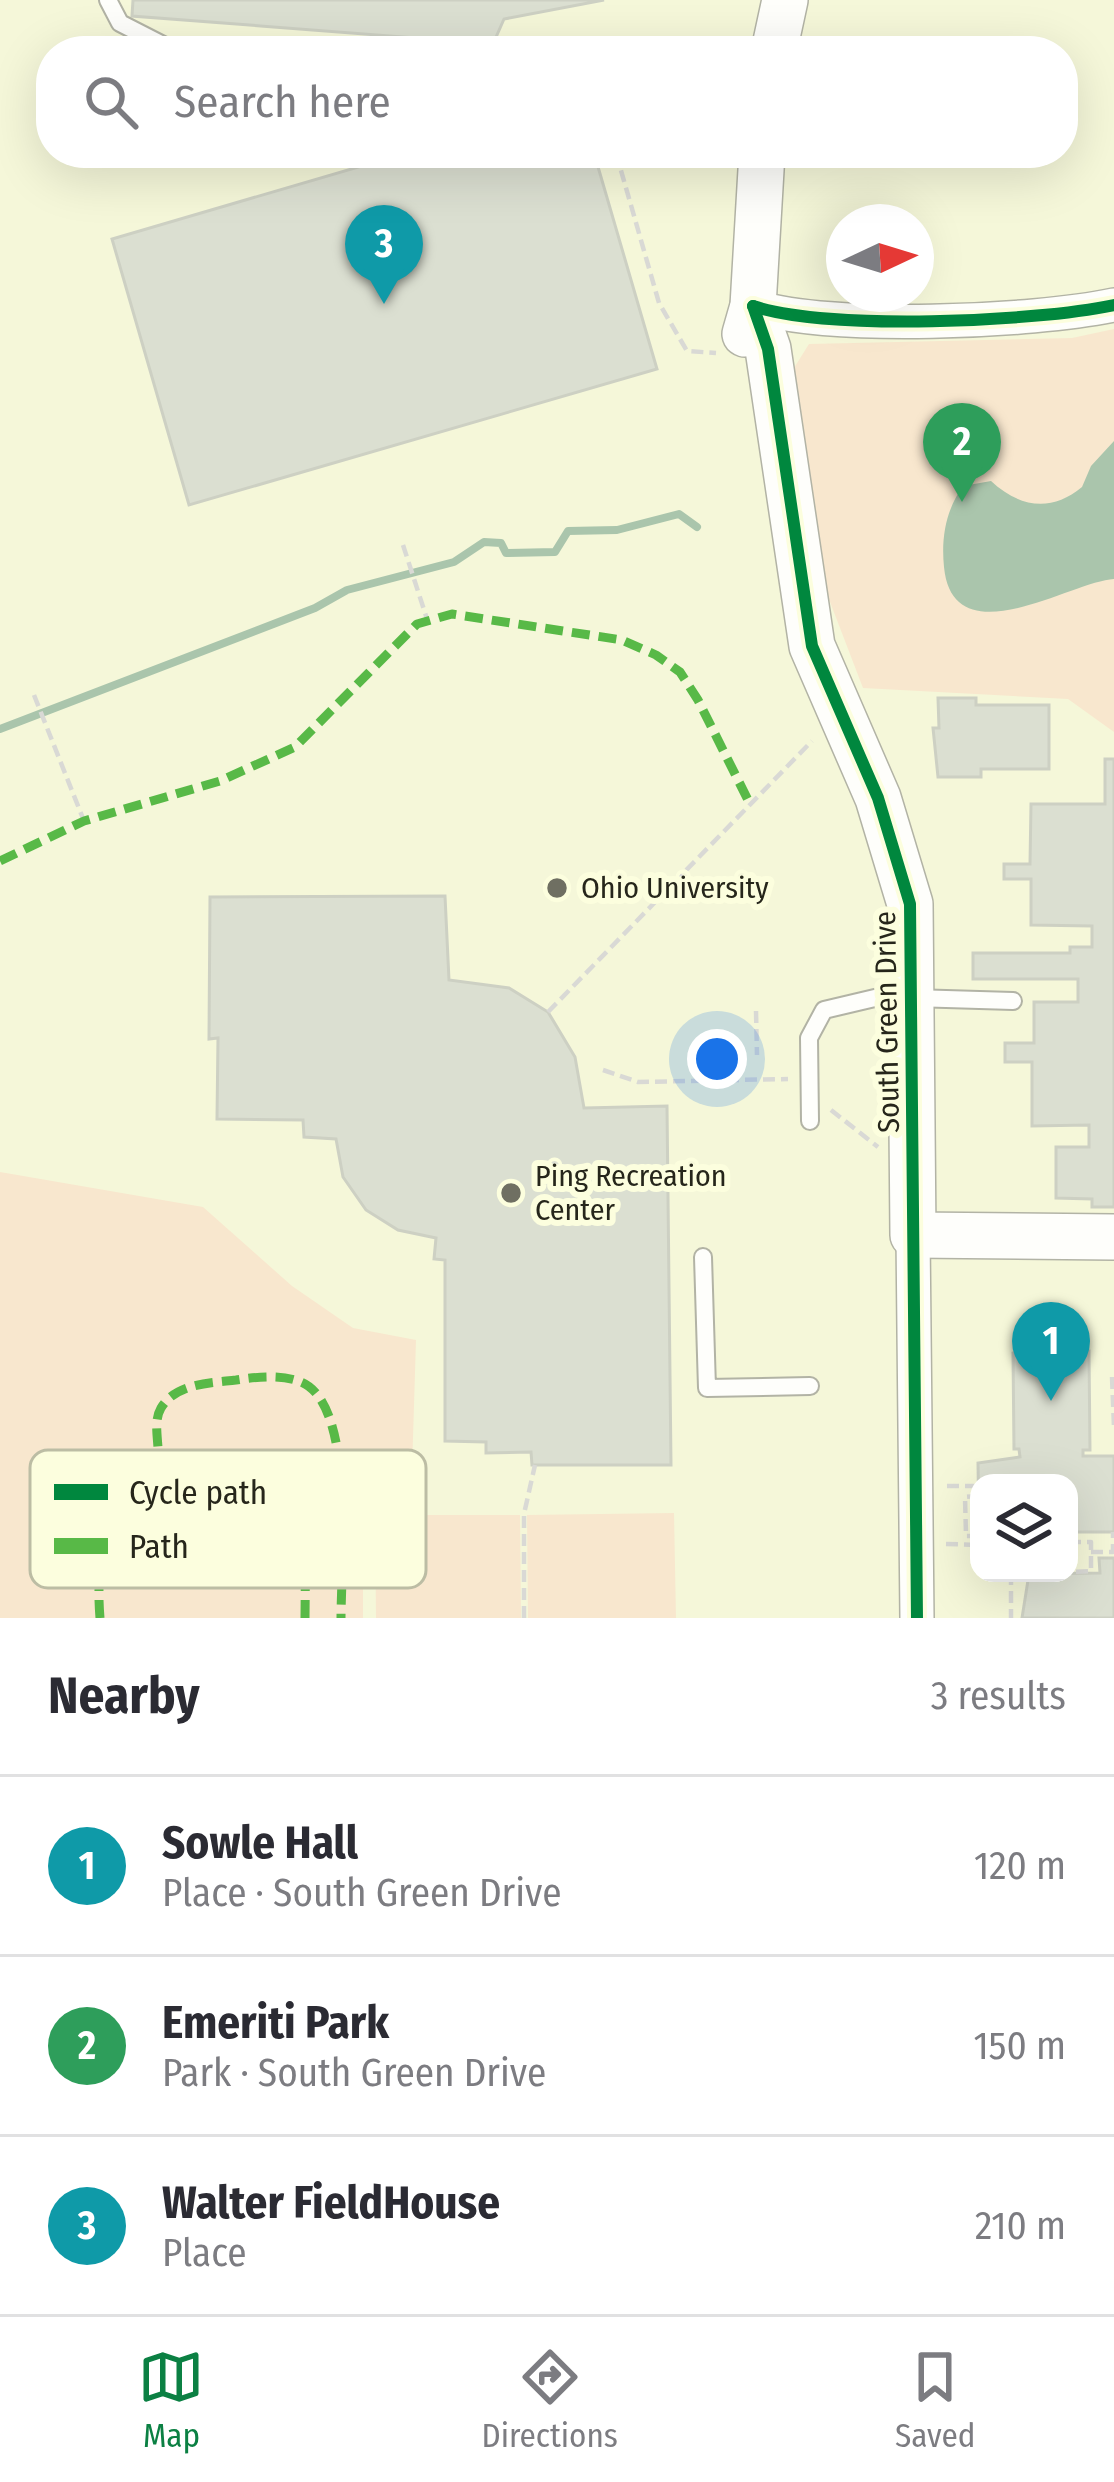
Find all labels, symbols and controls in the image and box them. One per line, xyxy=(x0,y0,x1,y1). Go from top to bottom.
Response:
search box xyxy=(36,36,1078,168)
icon: search xyxy=(78,69,144,135)
text: Search here xyxy=(174,75,391,129)
north arrow xyxy=(826,204,934,312)
pin: 3 xyxy=(345,205,423,304)
pin: 2 xyxy=(923,403,1001,502)
place label: Ohio University xyxy=(581,870,769,906)
marker: Ohio University xyxy=(544,875,570,901)
street label: South Green Drive xyxy=(867,911,907,1133)
your location xyxy=(687,1029,747,1089)
place label: Ping Recreation Center xyxy=(535,1158,727,1228)
marker: Ping Recreation Center xyxy=(498,1180,524,1206)
pin: 1 xyxy=(1012,1302,1090,1401)
legend xyxy=(30,1450,426,1588)
text: Cycle path xyxy=(129,1473,267,1513)
map controls xyxy=(970,1474,1078,1582)
button: layers xyxy=(970,1474,1078,1582)
text: Path xyxy=(129,1527,189,1567)
text: Nearby xyxy=(48,1665,200,1727)
text: 3 results xyxy=(931,1673,1066,1719)
text: Sowle Hall xyxy=(162,1816,358,1870)
text: 1 xyxy=(79,1843,95,1889)
text: 120 m xyxy=(974,1843,1066,1889)
text: Place · South Green Drive xyxy=(162,1870,561,1916)
text: Emeriti Park xyxy=(162,1996,389,2050)
text: 2 xyxy=(78,2023,96,2069)
text: 150 m xyxy=(973,2023,1066,2069)
text: Park · South Green Drive xyxy=(162,2050,546,2096)
text: Walter FieldHouse xyxy=(162,2176,500,2230)
text: 3 xyxy=(78,2203,96,2249)
text: 210 m xyxy=(975,2203,1066,2249)
text: Place xyxy=(162,2230,246,2276)
tab: Map xyxy=(138,2344,204,2456)
tab: Directions xyxy=(481,2344,618,2456)
tab: Saved xyxy=(895,2344,975,2456)

